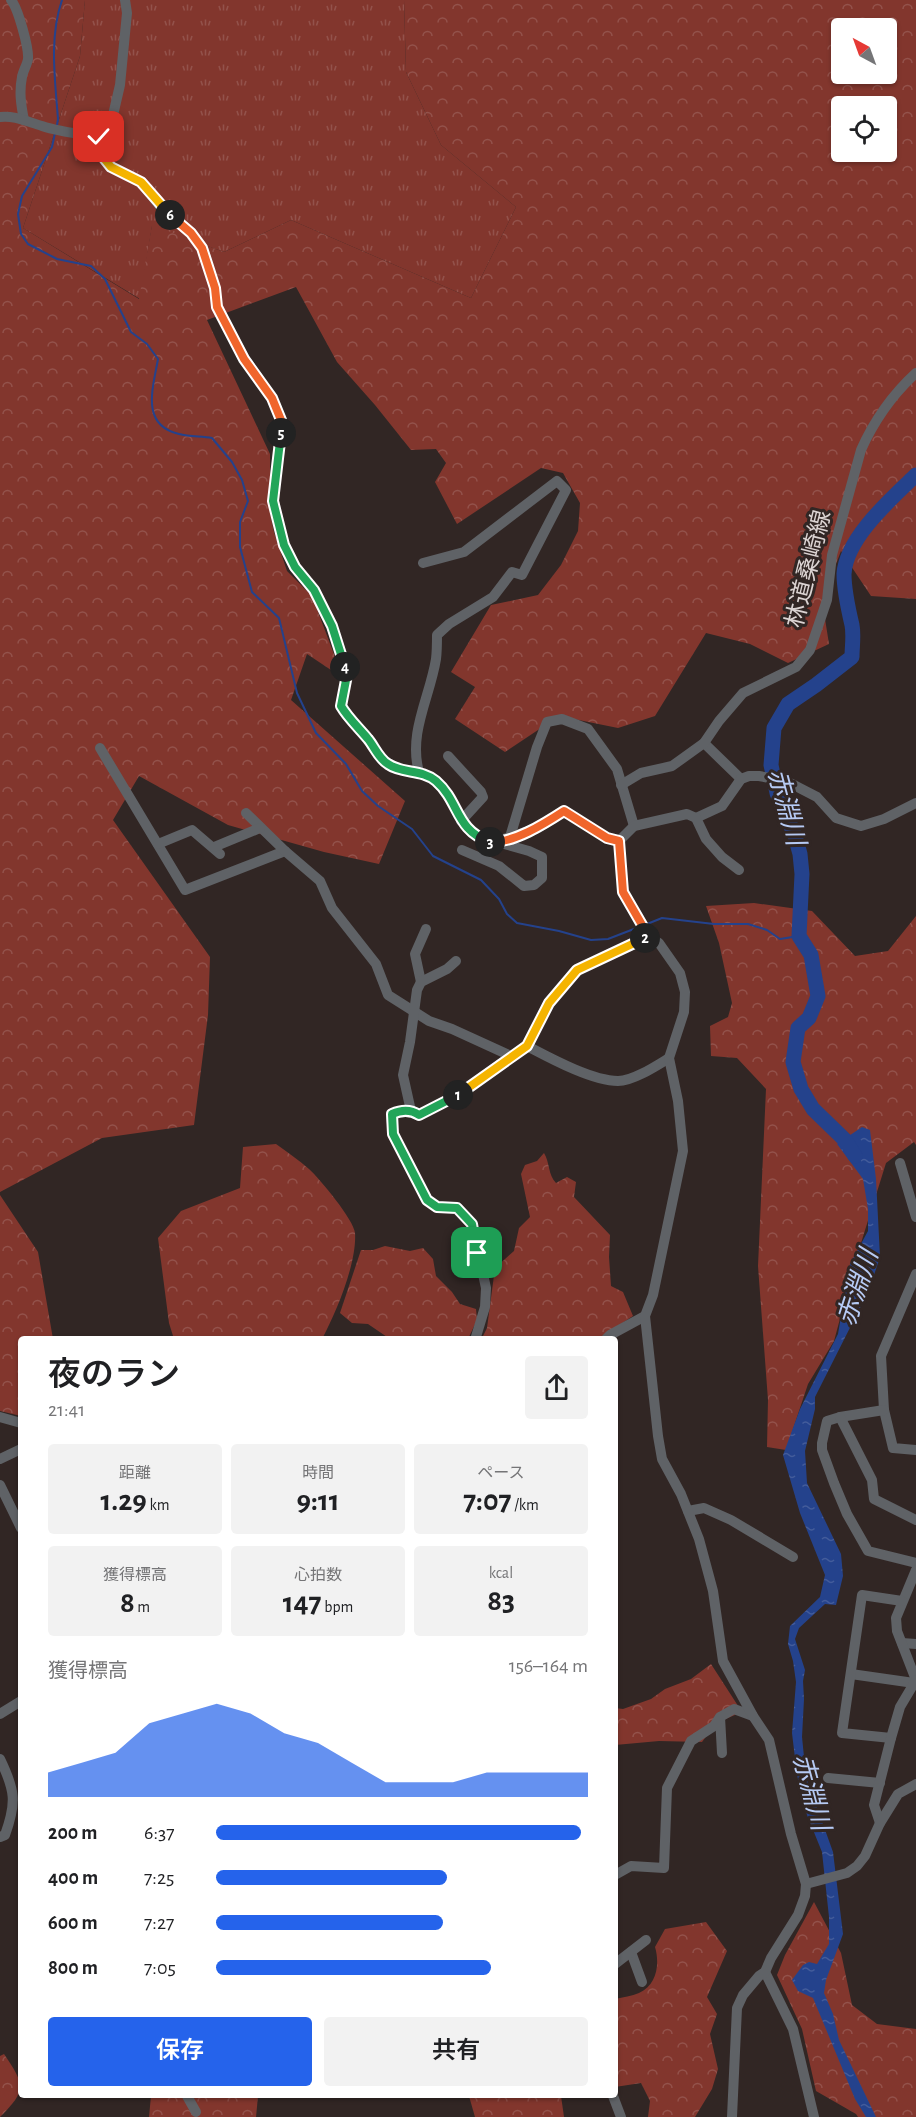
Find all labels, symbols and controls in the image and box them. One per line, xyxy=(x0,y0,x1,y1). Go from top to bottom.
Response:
north arrow xyxy=(831,18,897,84)
map controls xyxy=(831,18,897,162)
button: locate xyxy=(831,96,897,162)
pin xyxy=(73,111,124,162)
icon: check xyxy=(82,120,115,153)
pin: 6 xyxy=(155,200,185,230)
text: 6 xyxy=(166,207,174,223)
pin: 5 xyxy=(266,418,296,448)
text: 5 xyxy=(278,425,284,441)
street label: 林道桑崎線 xyxy=(781,507,835,630)
pin: 4 xyxy=(330,652,360,682)
text: 4 xyxy=(341,659,349,675)
water label: 赤淵川 xyxy=(763,766,810,851)
pin: 3 xyxy=(475,827,505,857)
text: 3 xyxy=(487,834,493,850)
pin: 2 xyxy=(630,923,660,953)
text: 2 xyxy=(641,930,649,946)
pin: 1 xyxy=(443,1080,473,1110)
text: 1 xyxy=(455,1087,461,1103)
pin xyxy=(451,1227,502,1278)
icon: arrive xyxy=(460,1236,493,1269)
water label: 赤淵川 xyxy=(833,1244,883,1329)
button: share xyxy=(525,1356,588,1419)
text: 夜のラン xyxy=(48,1359,180,1392)
text: 21:41 xyxy=(48,1400,85,1420)
text: 距離 xyxy=(119,1465,151,1481)
text: 時間 xyxy=(302,1465,334,1481)
text: ペース xyxy=(477,1465,525,1481)
text: 1.29 xyxy=(100,1486,147,1516)
text: 9:11 xyxy=(297,1486,339,1516)
text: 7:07 xyxy=(463,1486,512,1516)
text: km xyxy=(147,1497,170,1513)
text: /km xyxy=(512,1497,539,1513)
text: kcal xyxy=(489,1565,513,1581)
text: 獲得標高 xyxy=(103,1567,167,1583)
text: 心拍数 xyxy=(294,1567,342,1583)
text: 83 xyxy=(487,1586,515,1616)
text: 8 xyxy=(120,1588,135,1618)
text: 147 xyxy=(283,1588,322,1618)
text: m xyxy=(135,1599,150,1615)
text: bpm xyxy=(322,1599,353,1615)
text: 156–164 m xyxy=(509,1656,588,1676)
text: 獲得標高 xyxy=(48,1661,128,1681)
water label: 赤淵川 xyxy=(788,1751,835,1836)
text: 200 m xyxy=(48,1823,97,1843)
text: 6:37 xyxy=(144,1823,175,1843)
text: 400 m xyxy=(48,1868,98,1888)
text: 7:25 xyxy=(144,1868,174,1888)
text: 600 m xyxy=(48,1913,98,1933)
text: 7:27 xyxy=(144,1913,174,1933)
text: 800 m xyxy=(48,1958,98,1978)
text: 7:05 xyxy=(144,1958,176,1978)
button: 保存 xyxy=(48,2017,312,2086)
button: 共有 xyxy=(324,2017,588,2086)

